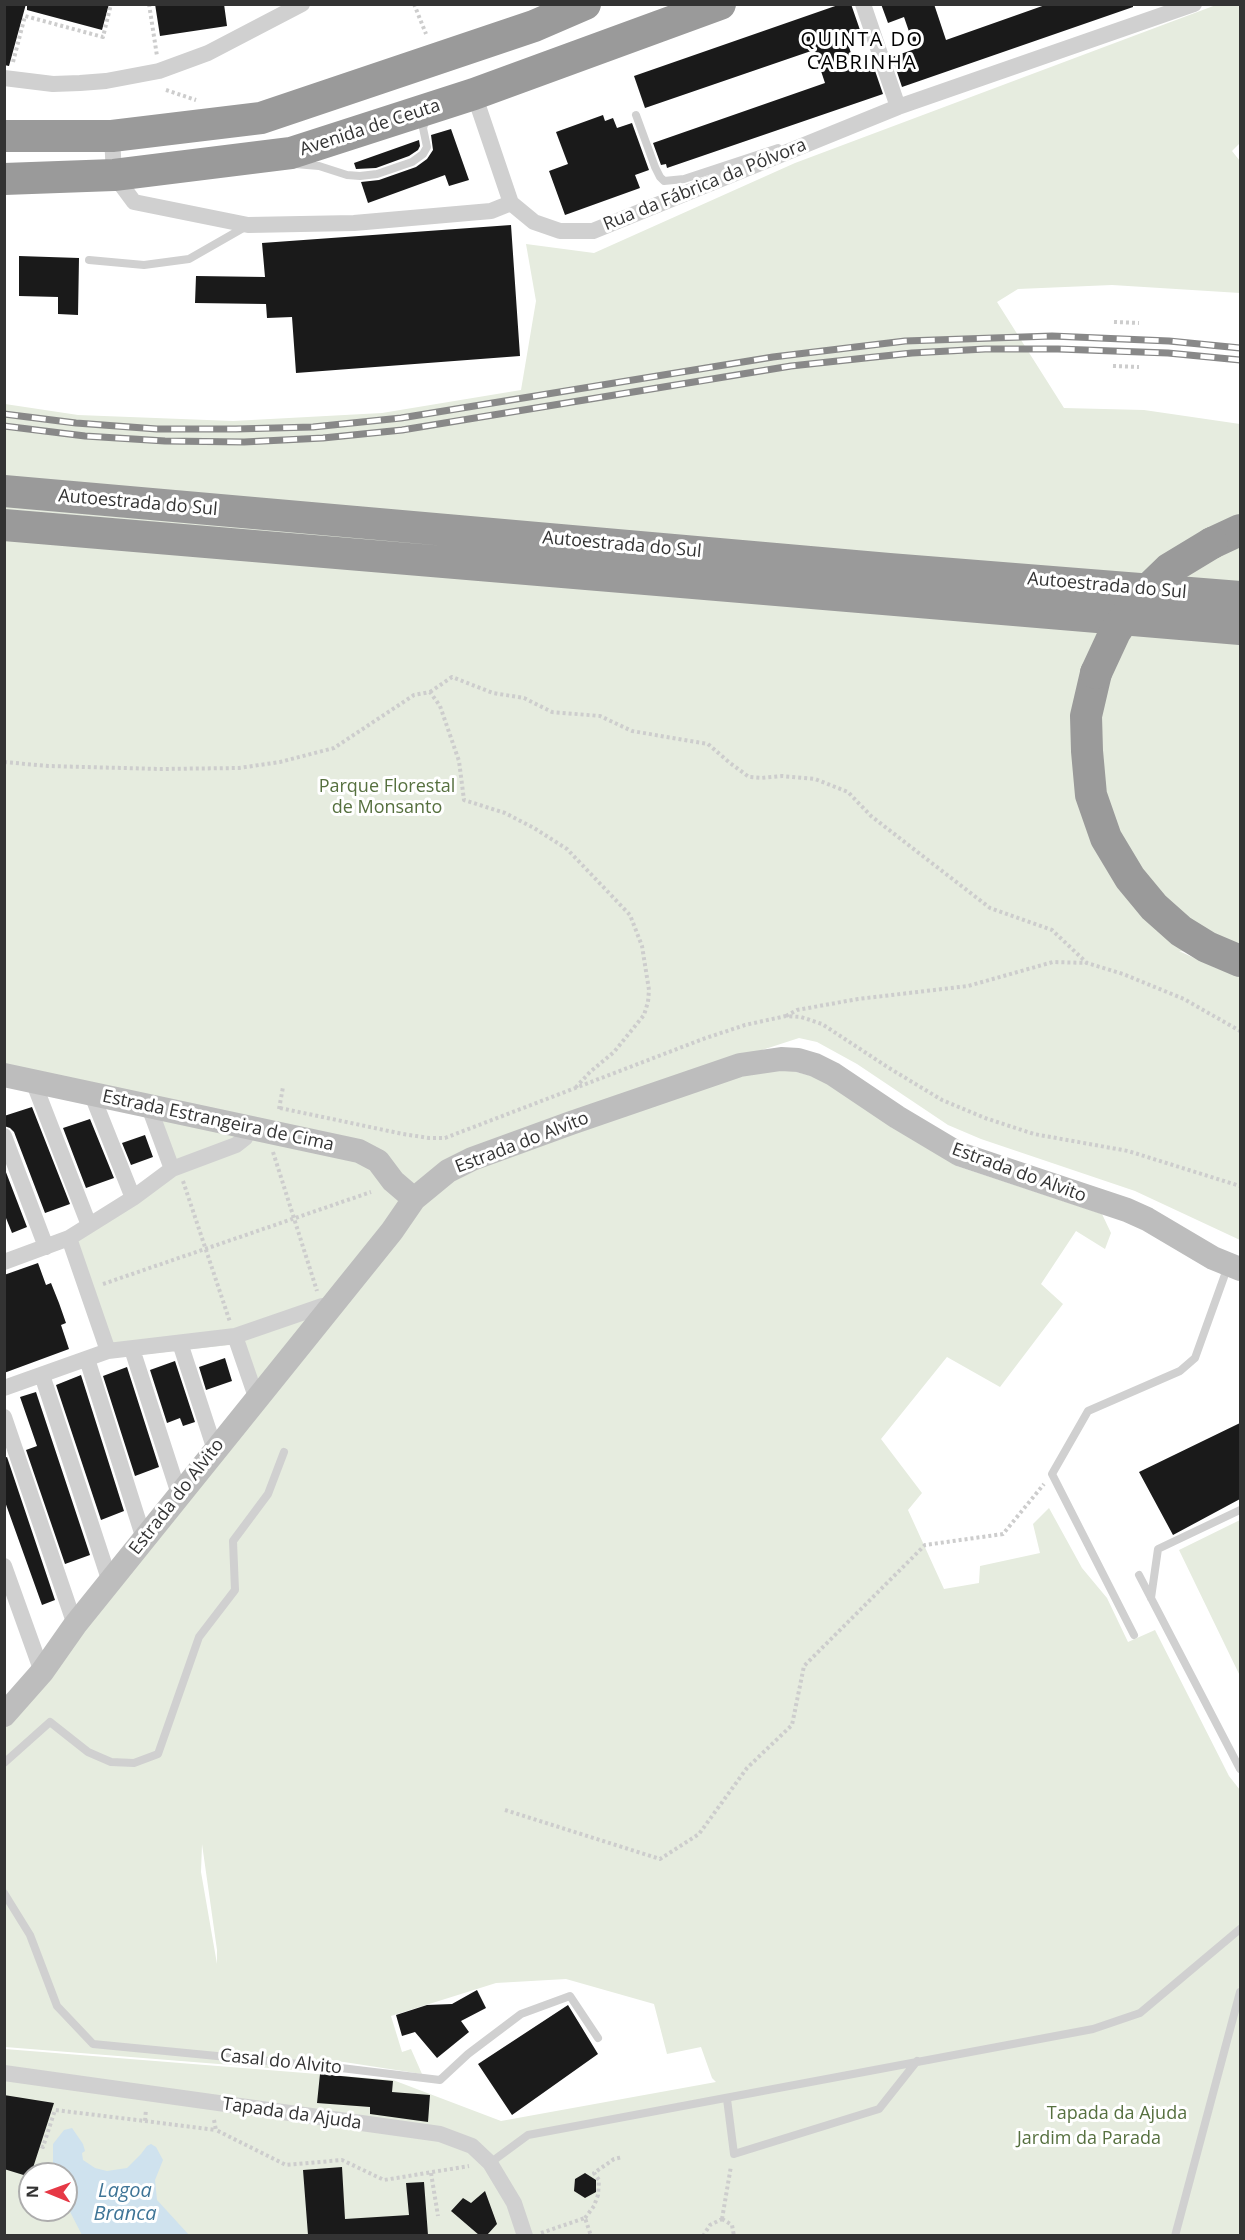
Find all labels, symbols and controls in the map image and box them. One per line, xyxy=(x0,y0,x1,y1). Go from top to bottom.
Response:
district label: QUINTA DO CABRINHA xyxy=(800,28,924,75)
street label: Avenida de Ceuta xyxy=(297,95,443,161)
street label: Rua da Fábrica da Pólvora xyxy=(600,134,810,236)
street label: Autoestrada do Sul xyxy=(57,485,219,521)
street label: Autoestrada do Sul xyxy=(541,527,703,563)
street label: Autoestrada do Sul xyxy=(1026,568,1188,604)
park label: Parque Florestal de Monsanto xyxy=(319,776,455,818)
street label: Estrada Estrangeira de Cima xyxy=(100,1086,336,1156)
street label: Estrada do Alvito xyxy=(452,1108,592,1178)
street label: Estrada do Alvito xyxy=(949,1139,1089,1207)
street label: Estrada do Alvito xyxy=(125,1435,229,1559)
street label: Casal do Alvito xyxy=(219,2045,343,2079)
street label: Tapada da Ajuda xyxy=(221,2094,363,2134)
park label: Tapada da Ajuda xyxy=(1047,2103,1187,2125)
park label: Jardim da Parada xyxy=(1017,2128,1161,2150)
north arrow xyxy=(18,2162,78,2222)
water label: Lagoa Branca xyxy=(93,2179,157,2226)
text: N xyxy=(21,2185,43,2198)

